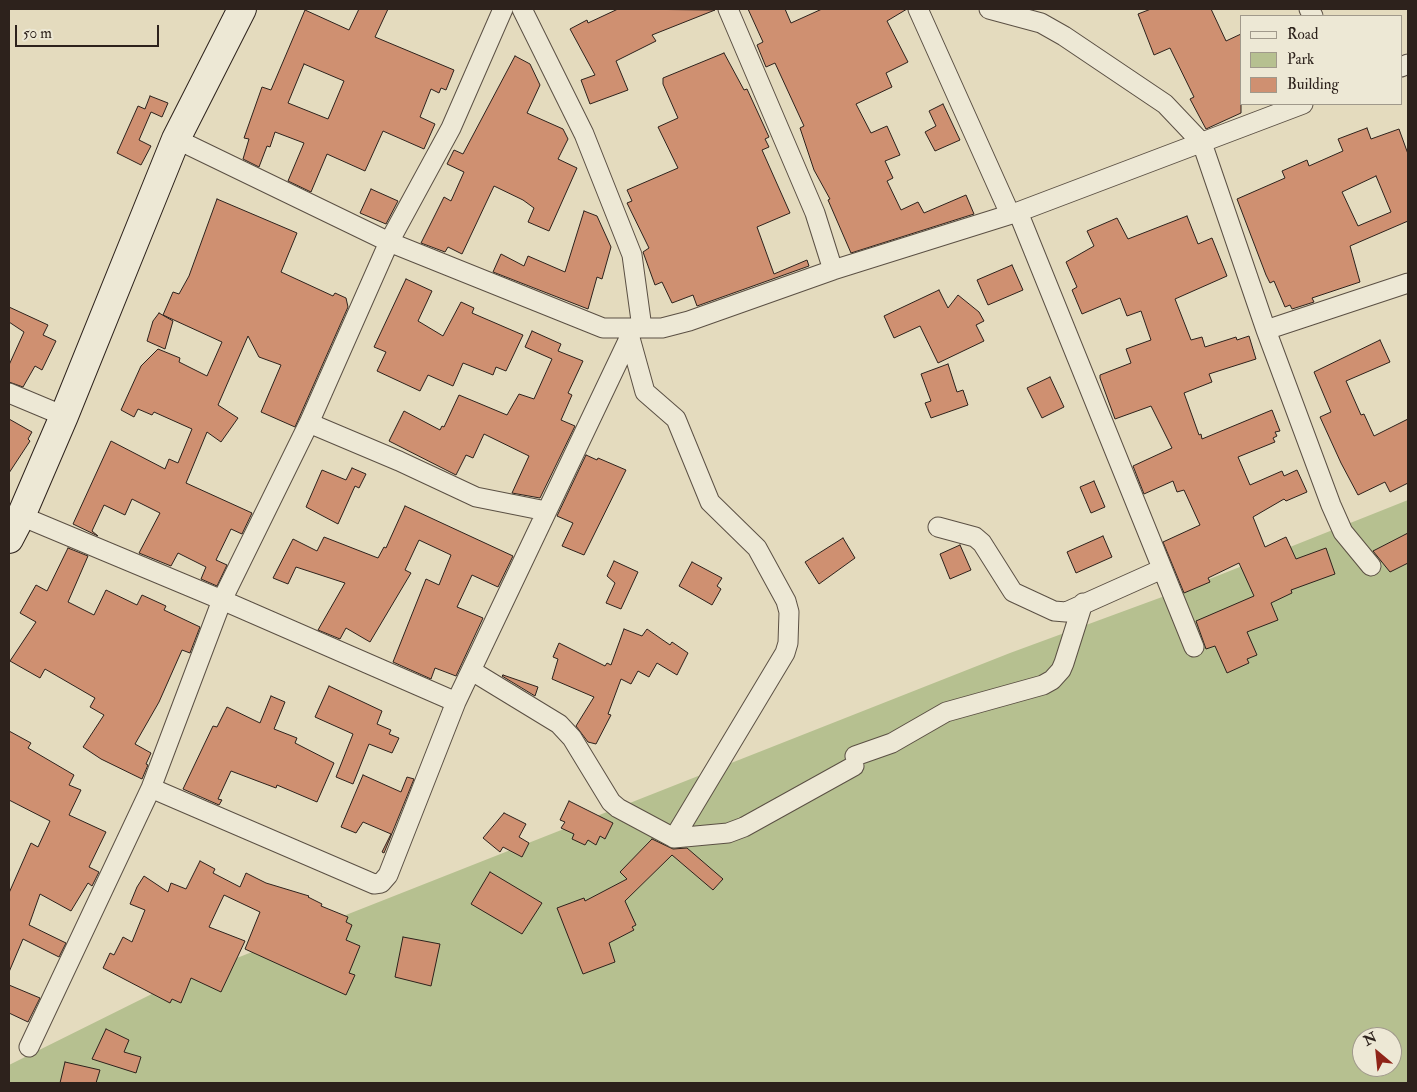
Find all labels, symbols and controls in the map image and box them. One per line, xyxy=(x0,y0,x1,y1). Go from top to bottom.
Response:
scale bar xyxy=(18,15,161,47)
legend xyxy=(1240,15,1402,105)
text: 50 m xyxy=(23,24,52,43)
text: Road xyxy=(1287,25,1318,44)
text: Park xyxy=(1287,50,1314,69)
text: Building xyxy=(1287,75,1339,94)
north arrow xyxy=(1352,1027,1402,1077)
text: N xyxy=(1361,1029,1380,1050)

